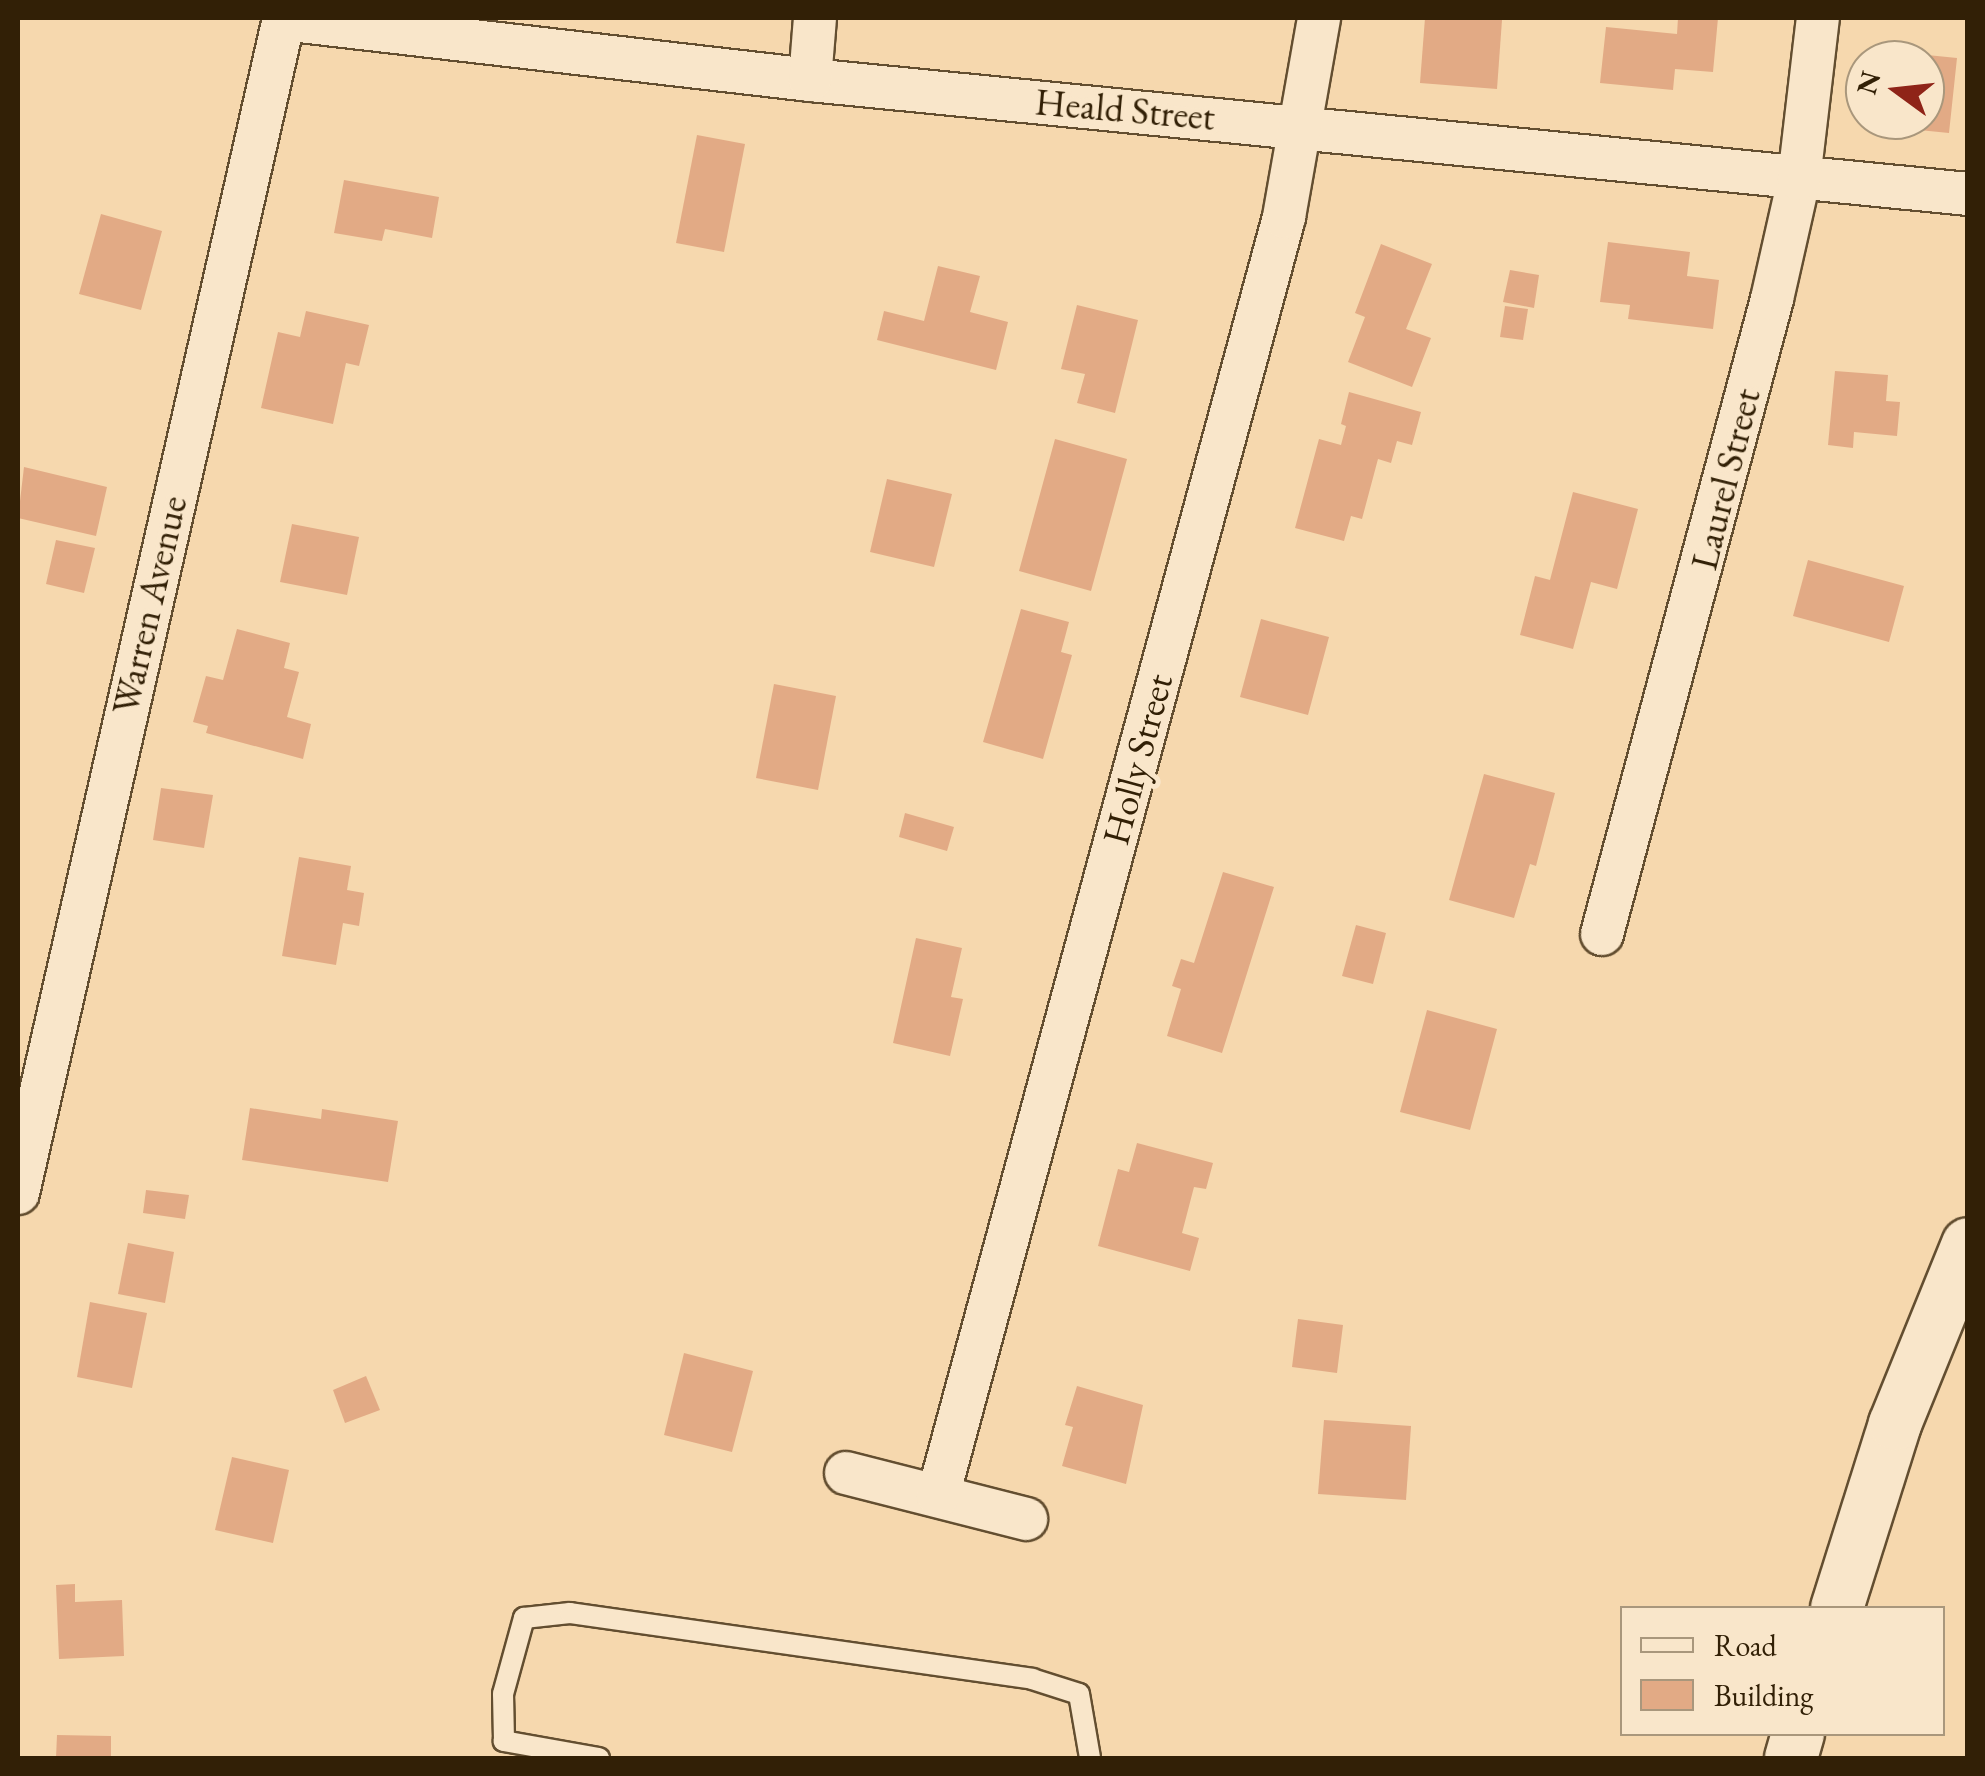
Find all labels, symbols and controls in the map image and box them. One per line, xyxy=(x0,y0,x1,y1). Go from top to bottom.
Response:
north arrow xyxy=(1845,40,1945,140)
text: N xyxy=(1848,67,1888,98)
street label: Heald Street xyxy=(1033,78,1217,140)
street label: Laurel Street xyxy=(1680,384,1770,574)
street label: Warren Avenue xyxy=(102,491,196,719)
street label: Holly Street xyxy=(1092,669,1182,849)
legend xyxy=(1620,1606,1945,1736)
text: Road xyxy=(1714,1626,1777,1665)
text: Building xyxy=(1714,1676,1813,1715)

